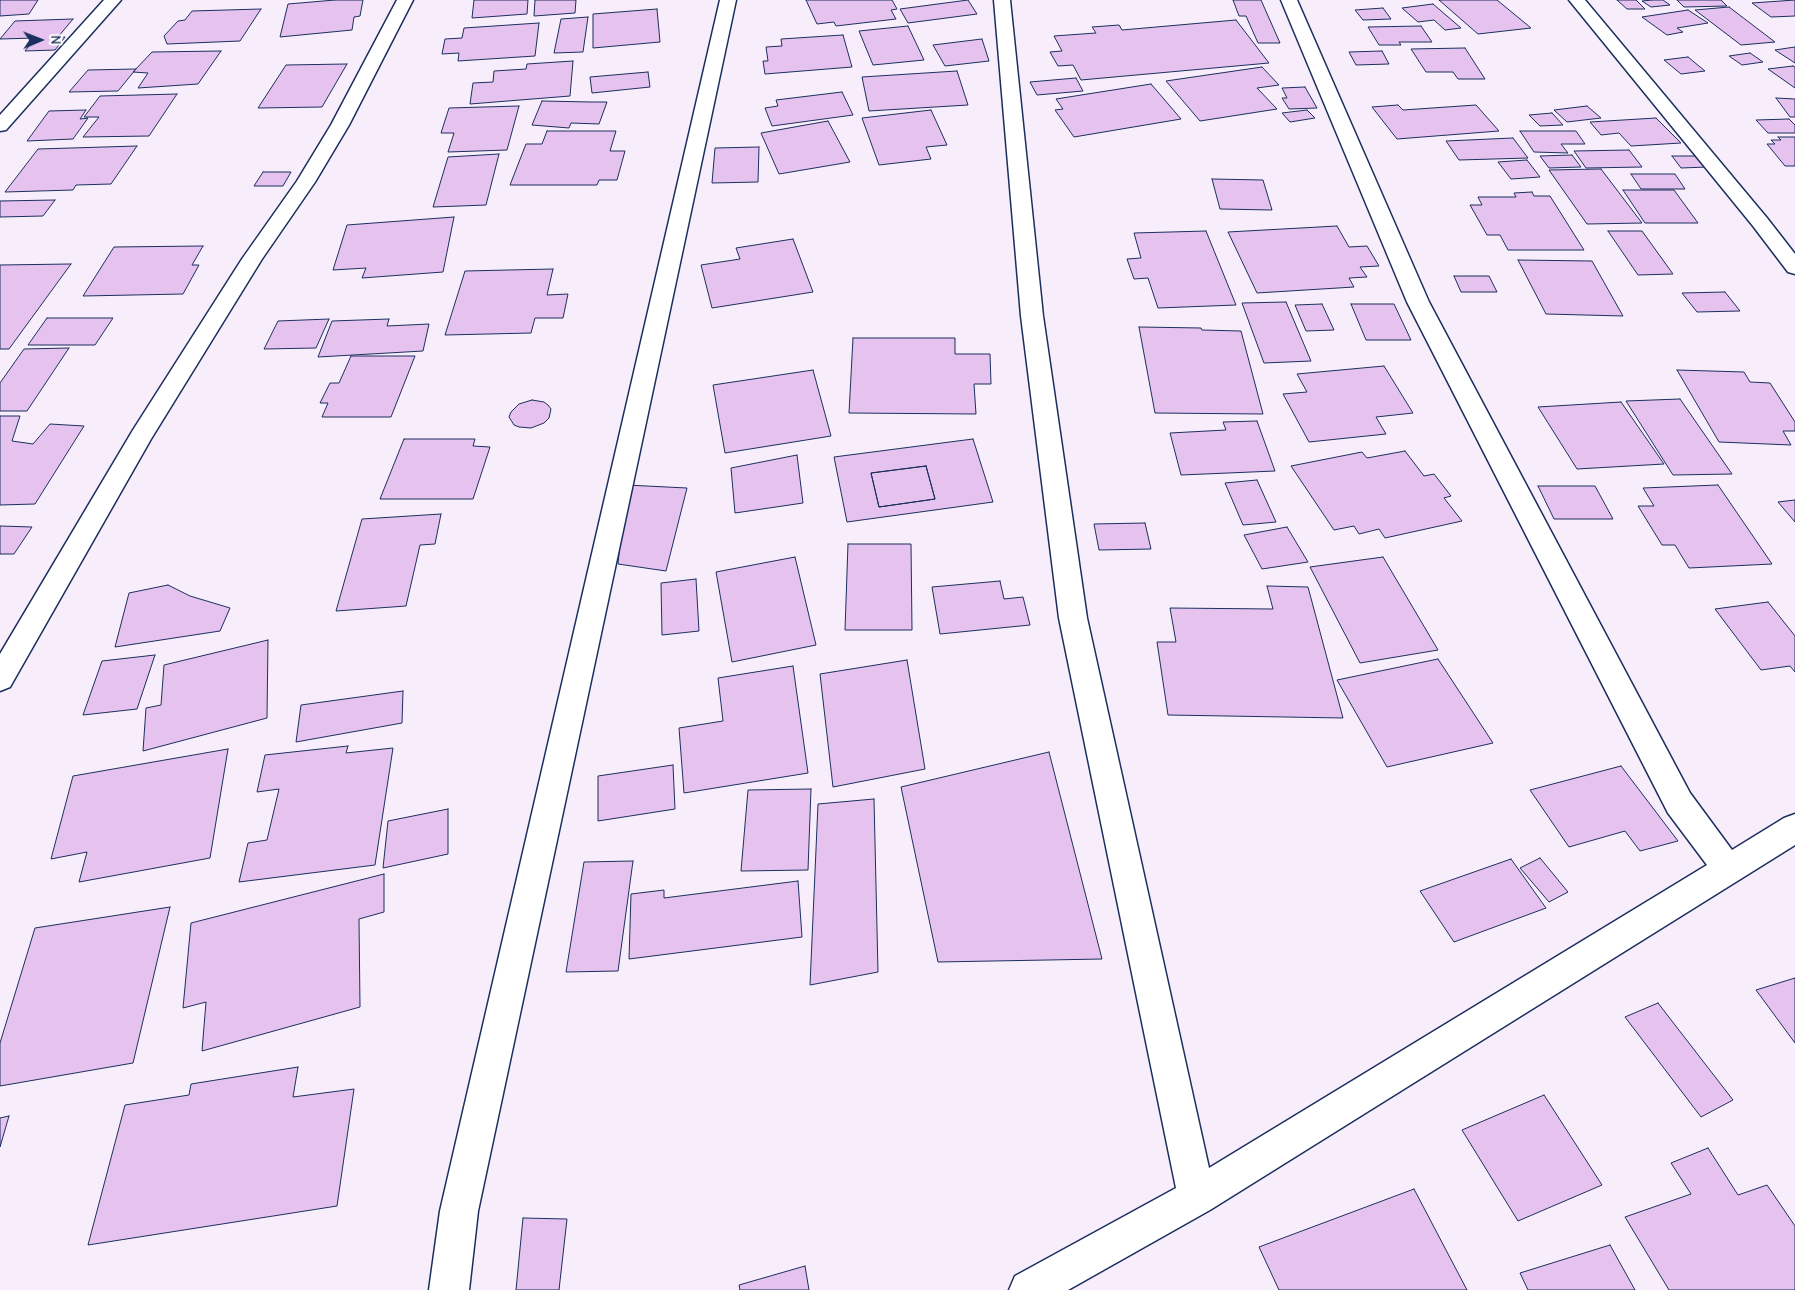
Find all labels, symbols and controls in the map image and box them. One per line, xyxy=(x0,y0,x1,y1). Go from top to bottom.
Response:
north arrow xyxy=(15,15,65,65)
text: N xyxy=(47,35,64,44)

